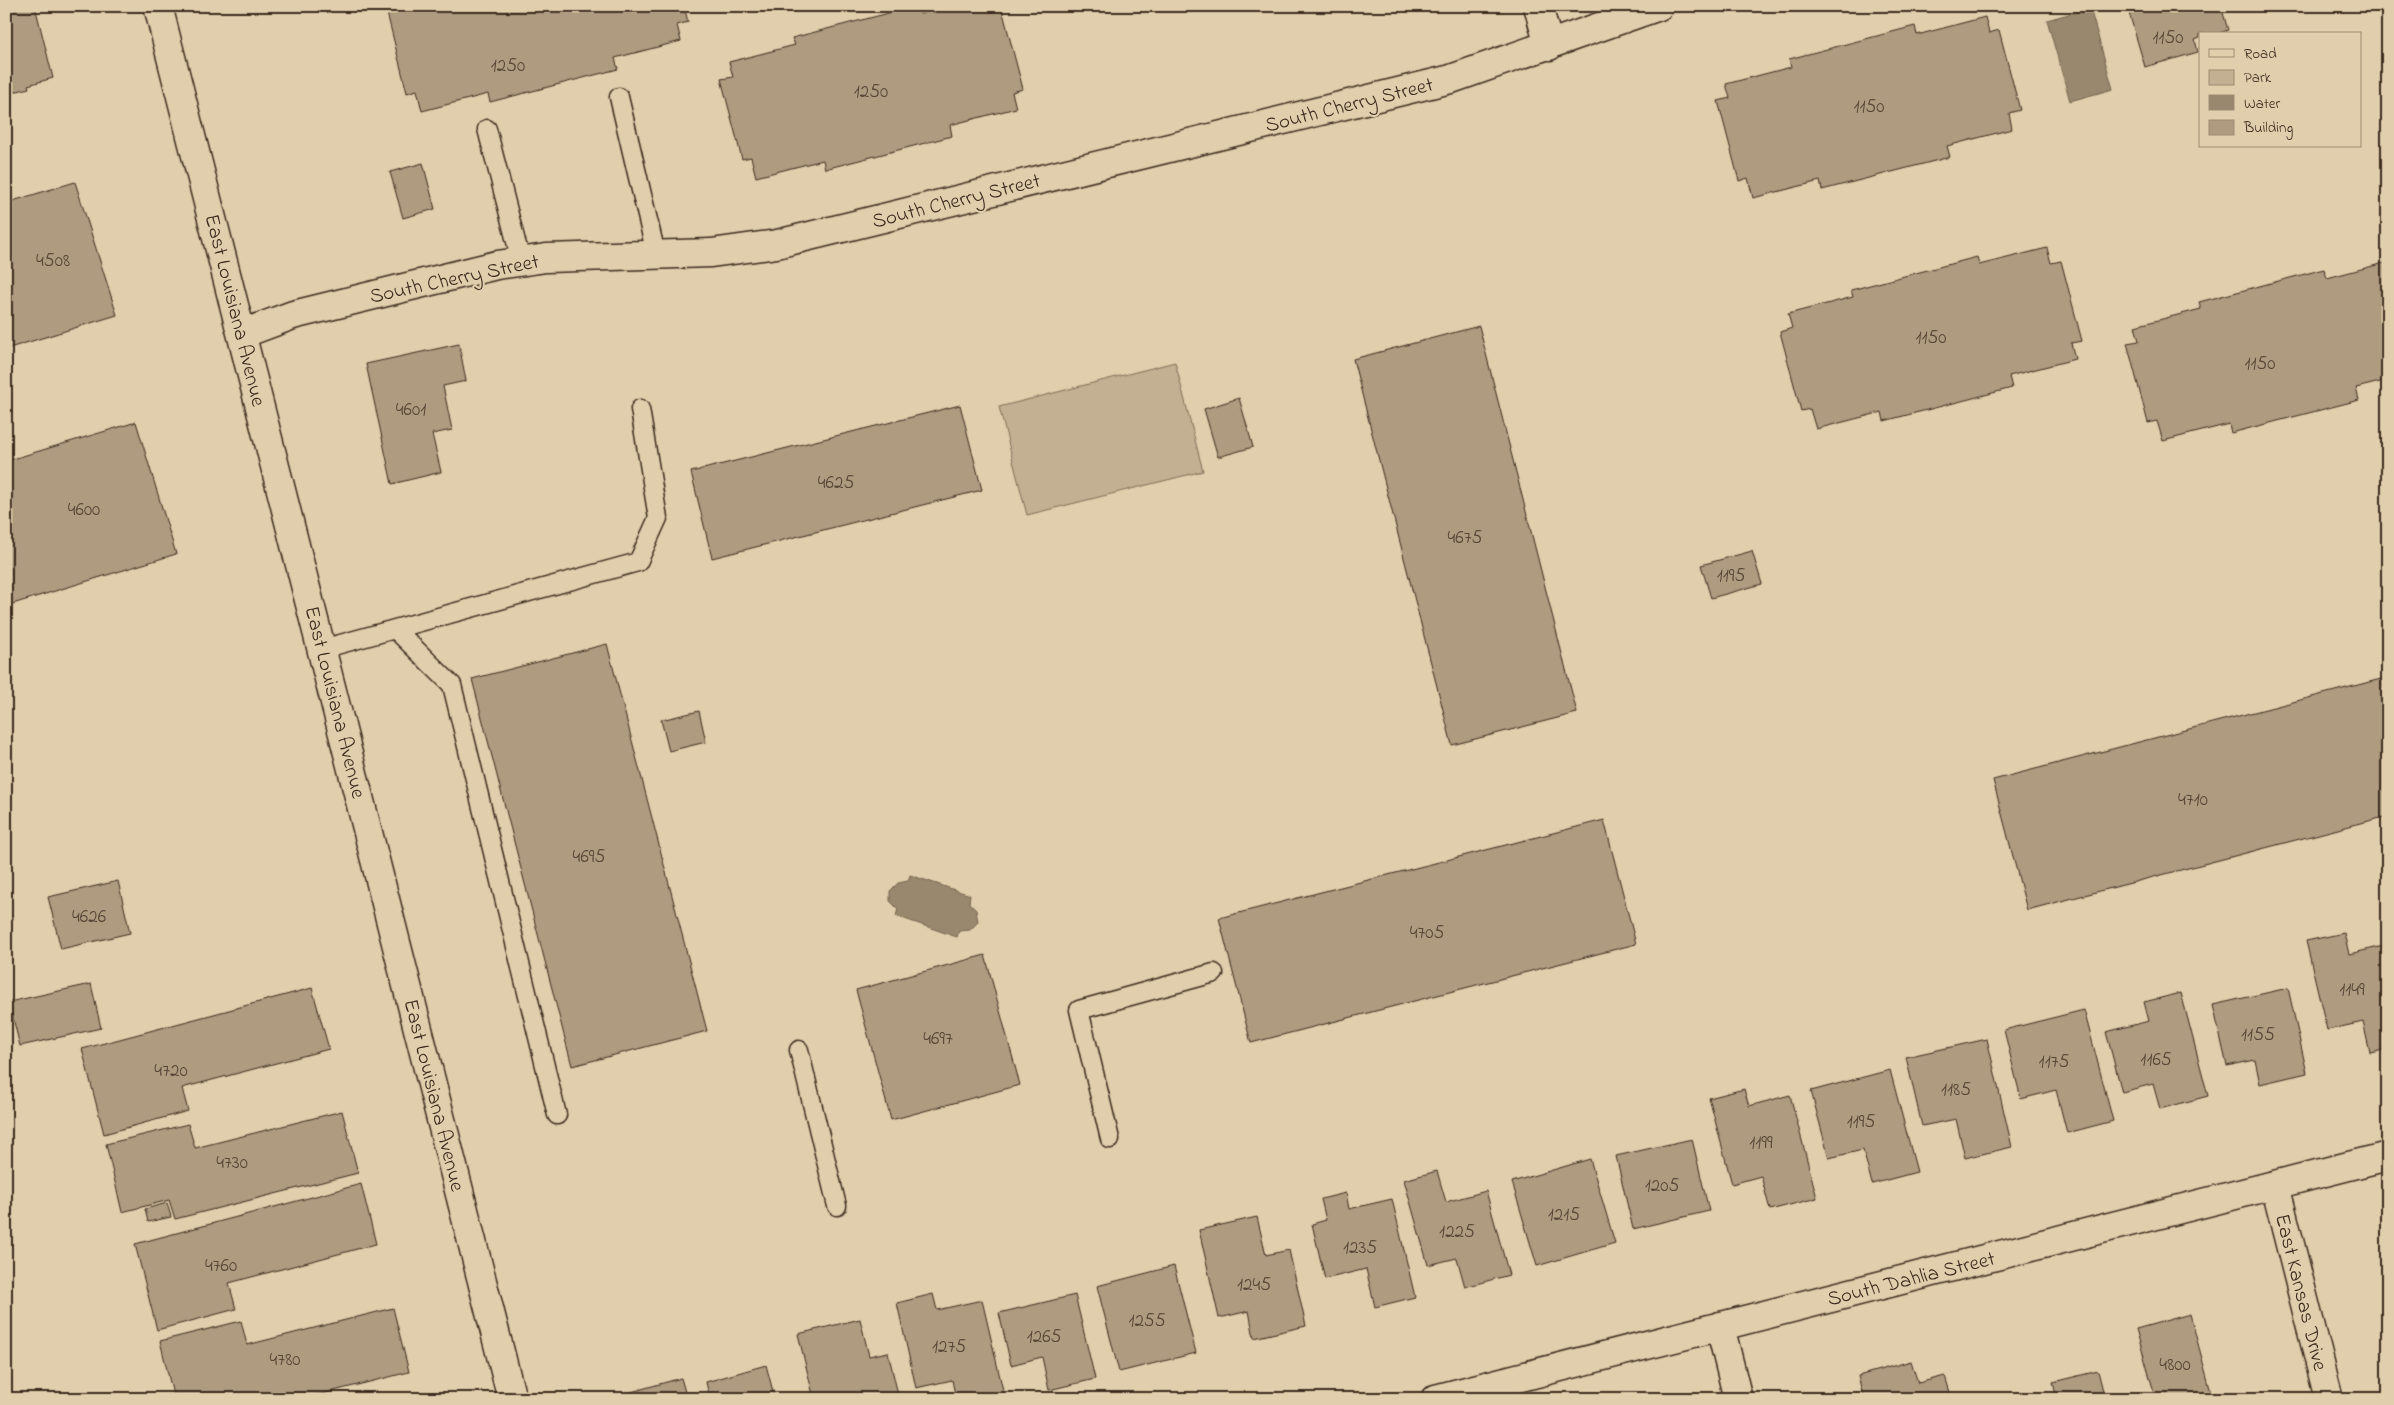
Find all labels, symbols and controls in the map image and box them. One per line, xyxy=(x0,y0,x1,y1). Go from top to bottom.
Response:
house number: 1150 xyxy=(2152,25,2184,52)
legend xyxy=(2199,32,2362,148)
text: Road xyxy=(2244,43,2277,65)
house number: 1250 xyxy=(491,53,525,80)
text: Park xyxy=(2244,67,2272,89)
street label: South Cherry Street xyxy=(1262,71,1437,143)
house number: 1250 xyxy=(854,79,888,106)
text: Water xyxy=(2244,93,2280,115)
house number: 1150 xyxy=(1853,94,1885,121)
text: Building xyxy=(2243,117,2293,140)
street label: South Cherry Street xyxy=(869,167,1044,239)
street label: East Louisiana Avenue xyxy=(196,211,273,410)
street label: South Cherry Street xyxy=(367,247,542,315)
house number: 4508 xyxy=(36,248,70,275)
house number: 1150 xyxy=(1915,325,1947,352)
house number: 1150 xyxy=(2244,351,2276,378)
house number: 4601 xyxy=(396,397,426,424)
house number: 4625 xyxy=(818,470,854,497)
house number: 4600 xyxy=(68,497,100,524)
house number: 4675 xyxy=(1448,525,1483,552)
house number: 1195 xyxy=(1717,563,1745,590)
street label: East Louisiana Avenue xyxy=(296,603,373,802)
house number: 4710 xyxy=(2178,787,2208,814)
house number: 4695 xyxy=(573,844,606,871)
house number: 4626 xyxy=(72,904,106,931)
house number: 4705 xyxy=(1410,920,1444,947)
house number: 1149 xyxy=(2339,977,2365,1004)
street label: East Louisiana Avenue xyxy=(395,996,472,1195)
house number: 1155 xyxy=(2241,1022,2275,1049)
house number: 4697 xyxy=(923,1026,953,1053)
house number: 1165 xyxy=(2140,1047,2172,1074)
house number: 1175 xyxy=(2039,1049,2070,1076)
house number: 4720 xyxy=(154,1058,188,1085)
house number: 1185 xyxy=(1941,1077,1971,1104)
house number: 1195 xyxy=(1847,1109,1875,1136)
house number: 1199 xyxy=(1749,1130,1773,1157)
house number: 4730 xyxy=(216,1150,248,1177)
house number: 1205 xyxy=(1645,1173,1679,1200)
house number: 1215 xyxy=(1548,1202,1580,1229)
street label: East Kansas Drive xyxy=(2266,1211,2334,1375)
house number: 1225 xyxy=(1439,1219,1475,1246)
house number: 1235 xyxy=(1343,1235,1377,1262)
street label: South Dahlia Street xyxy=(1824,1245,1999,1315)
house number: 4760 xyxy=(205,1253,237,1280)
house number: 1245 xyxy=(1237,1272,1271,1299)
house number: 1255 xyxy=(1128,1308,1166,1335)
house number: 1265 xyxy=(1027,1324,1061,1351)
house number: 1275 xyxy=(932,1334,966,1361)
house number: 4780 xyxy=(270,1347,301,1374)
house number: 4800 xyxy=(2159,1352,2191,1379)

